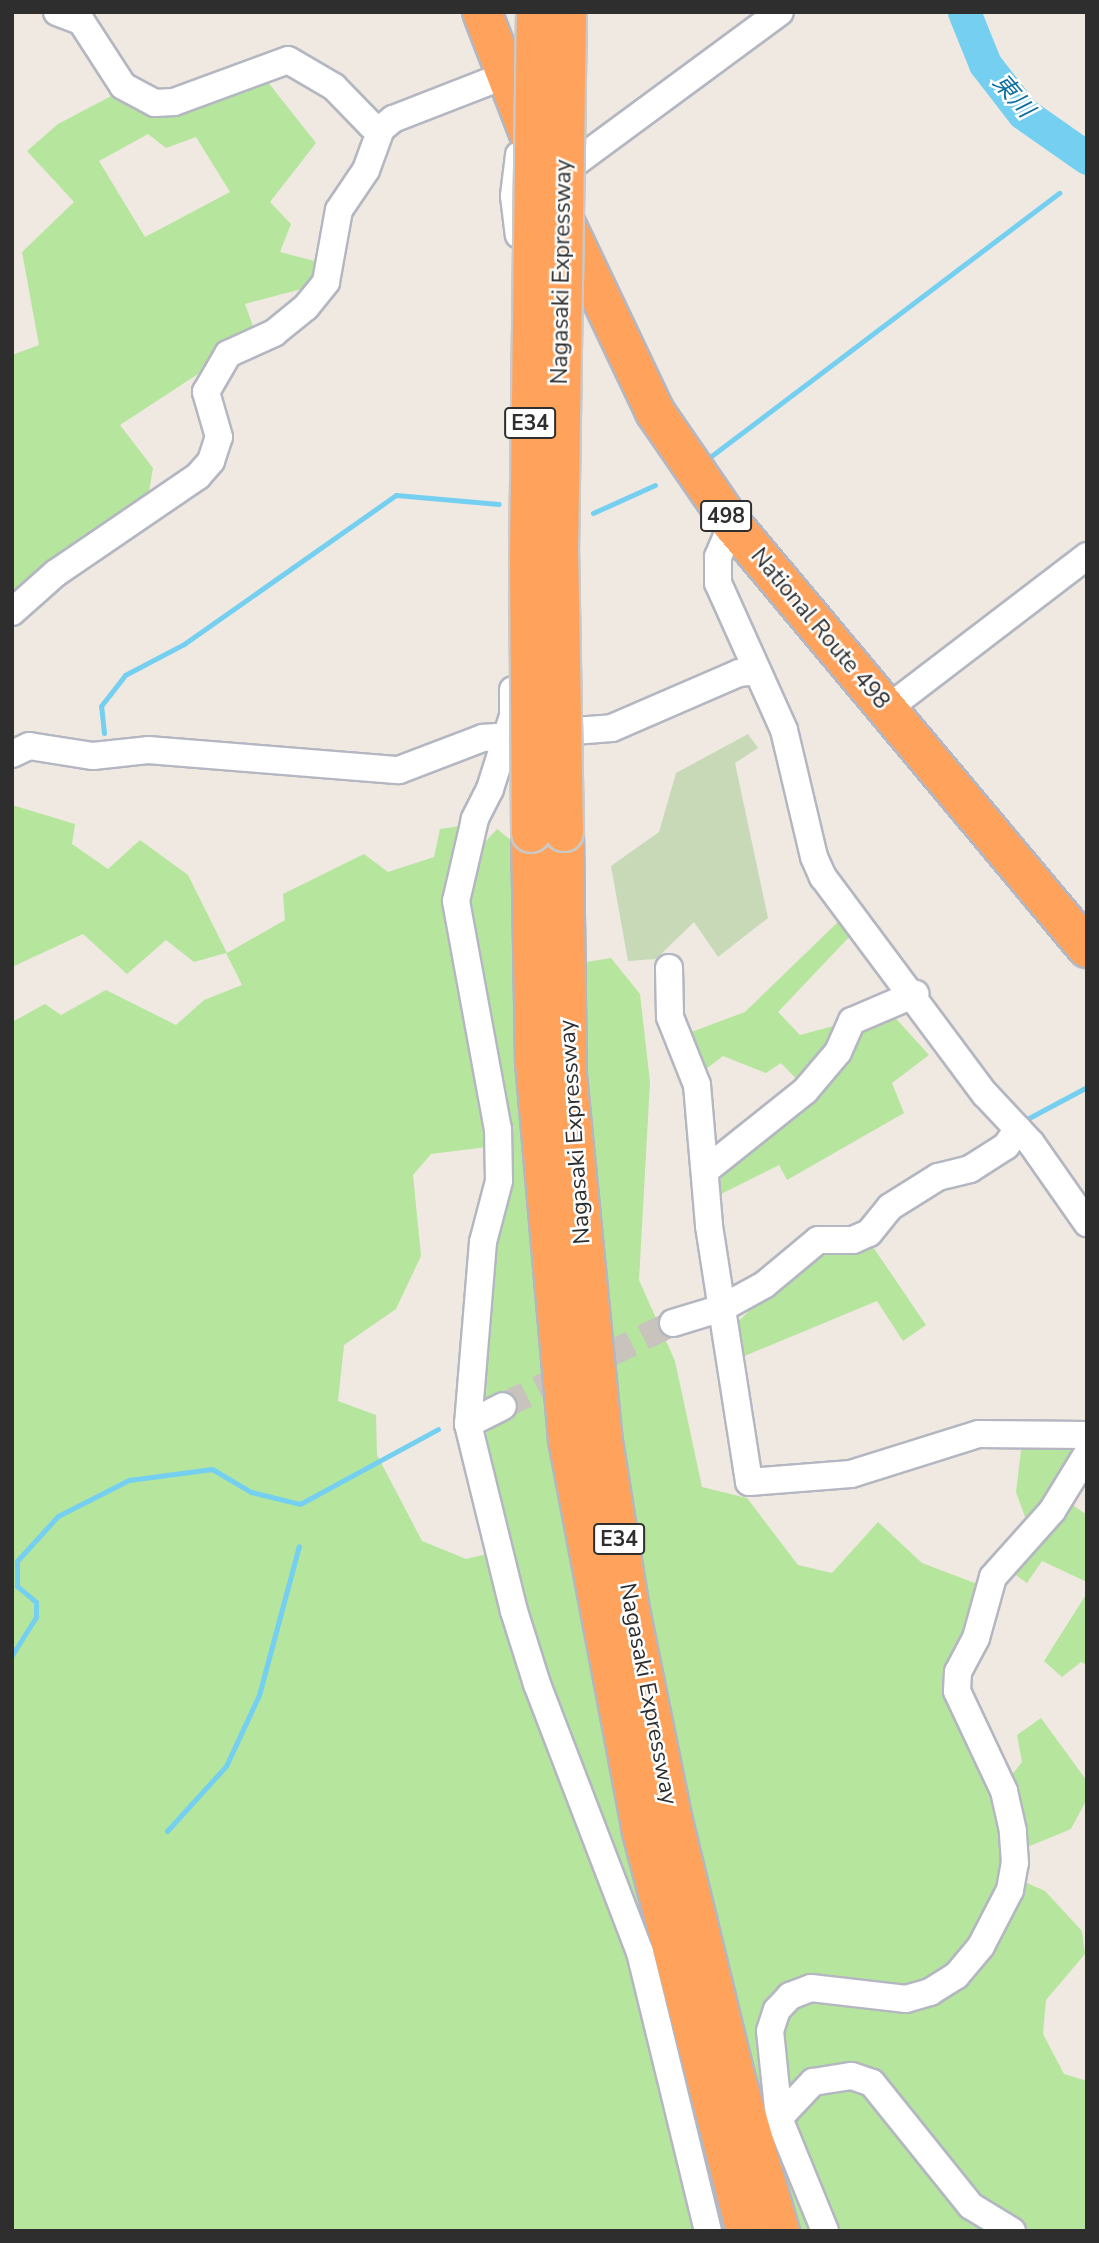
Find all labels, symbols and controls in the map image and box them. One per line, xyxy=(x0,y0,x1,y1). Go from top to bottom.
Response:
water label: 東川 xyxy=(986,68,1040,124)
street label: Nagasaki Expressway xyxy=(546,159,578,385)
road number: E34 xyxy=(504,406,556,440)
road number: 498 xyxy=(700,498,752,534)
street label: National Route 498 xyxy=(745,543,895,715)
street label: Nagasaki Expressway xyxy=(553,1019,597,1245)
road number: E34 xyxy=(593,1522,645,1556)
street label: Nagasaki Expressway xyxy=(613,1581,683,1807)

